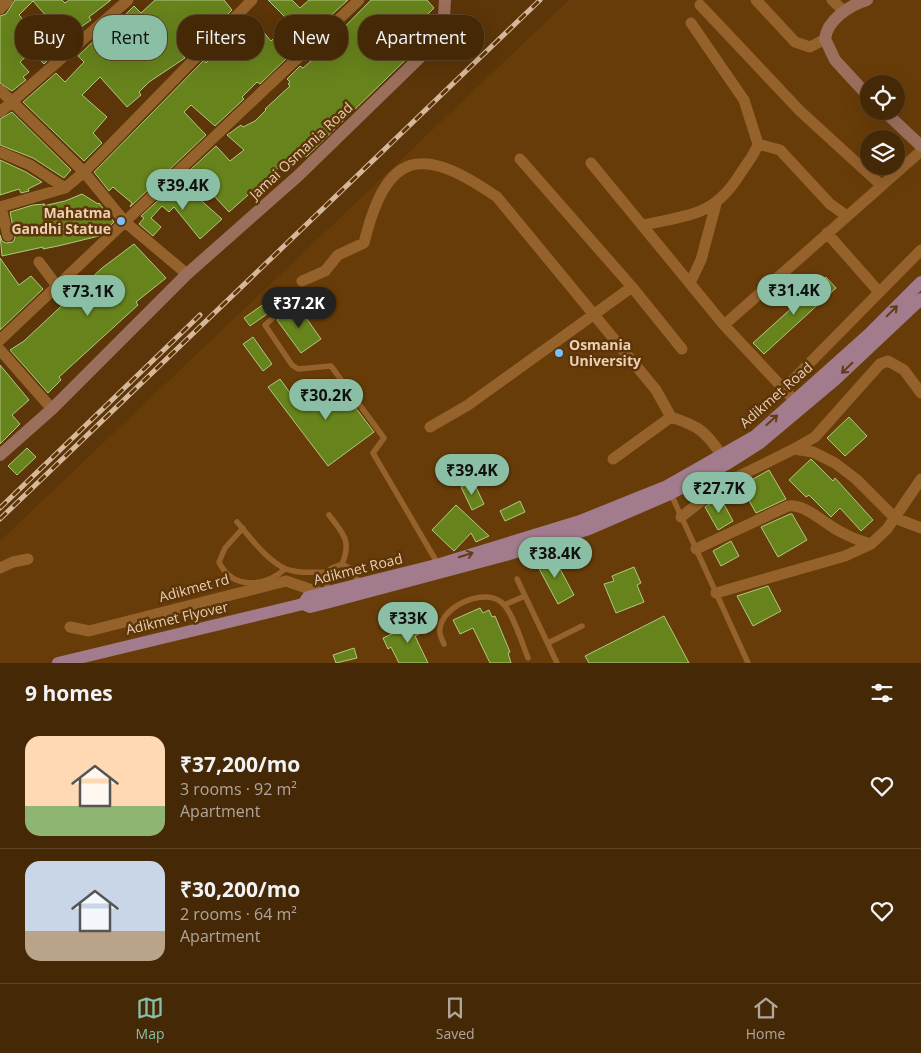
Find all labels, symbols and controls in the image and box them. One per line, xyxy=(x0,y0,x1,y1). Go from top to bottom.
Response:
chip: Buy xyxy=(15,15,83,60)
chip: Rent xyxy=(93,15,167,60)
chip: Filters xyxy=(177,15,264,60)
chip: New xyxy=(274,15,348,60)
chip: Apartment xyxy=(358,15,484,60)
map controls xyxy=(860,75,905,175)
button: locate xyxy=(860,75,905,120)
street label: Jamai Osmania Road xyxy=(243,98,356,205)
button: layers xyxy=(860,130,905,175)
pin: ₹39.4K xyxy=(142,168,224,211)
text: ₹39.4K xyxy=(157,174,209,196)
place label: Mahatma Gandhi Statue xyxy=(11,203,111,238)
marker: Mahatma Gandhi Statue xyxy=(115,215,127,227)
pin: ₹73.1K xyxy=(47,274,129,317)
pin: ₹31.4K xyxy=(753,274,835,316)
text: ₹31.4K xyxy=(768,279,820,301)
text: ₹73.1K xyxy=(62,280,114,302)
pin: ₹37.2K xyxy=(258,286,340,329)
text: ₹37.2K xyxy=(273,292,325,314)
one-way arrow xyxy=(886,305,898,317)
place label: Osmania University xyxy=(569,335,641,370)
marker: Osmania University xyxy=(553,347,565,359)
street label: Adikmet Road xyxy=(735,358,816,432)
one-way arrow xyxy=(841,362,853,374)
pin: ₹30.2K xyxy=(285,378,367,421)
text: ₹30.2K xyxy=(300,384,352,406)
one-way arrow xyxy=(765,414,778,426)
pin: ₹39.4K xyxy=(431,454,513,496)
text: ₹39.4K xyxy=(446,459,498,481)
pin: ₹27.7K xyxy=(678,472,760,514)
text: ₹27.7K xyxy=(693,477,745,499)
pin: ₹38.4K xyxy=(514,536,596,579)
text: ₹38.4K xyxy=(529,542,581,564)
street label: Adikmet Road xyxy=(311,548,404,589)
one-way arrow xyxy=(457,550,473,559)
street label: Adikmet rd xyxy=(157,569,231,606)
street label: Adikmet Flyover xyxy=(124,596,230,639)
pin: ₹33K xyxy=(378,602,438,644)
text: ₹33K xyxy=(389,607,427,629)
text: 9 homes xyxy=(25,679,113,707)
icon: filters xyxy=(868,679,896,707)
text: ₹37,200/mo xyxy=(180,750,300,778)
icon: home xyxy=(65,756,125,816)
icon: heart xyxy=(868,772,896,800)
text: 3 rooms · 92 m² xyxy=(180,778,297,800)
text: Apartment xyxy=(180,800,260,822)
text: ₹30,200/mo xyxy=(180,875,300,903)
icon: home xyxy=(65,881,125,941)
icon: heart xyxy=(868,897,896,925)
text: 2 rooms · 64 m² xyxy=(180,903,297,925)
text: Apartment xyxy=(180,925,260,947)
tab: Map xyxy=(136,994,165,1043)
tab: Saved xyxy=(436,994,475,1043)
tab: Home xyxy=(746,994,785,1043)

